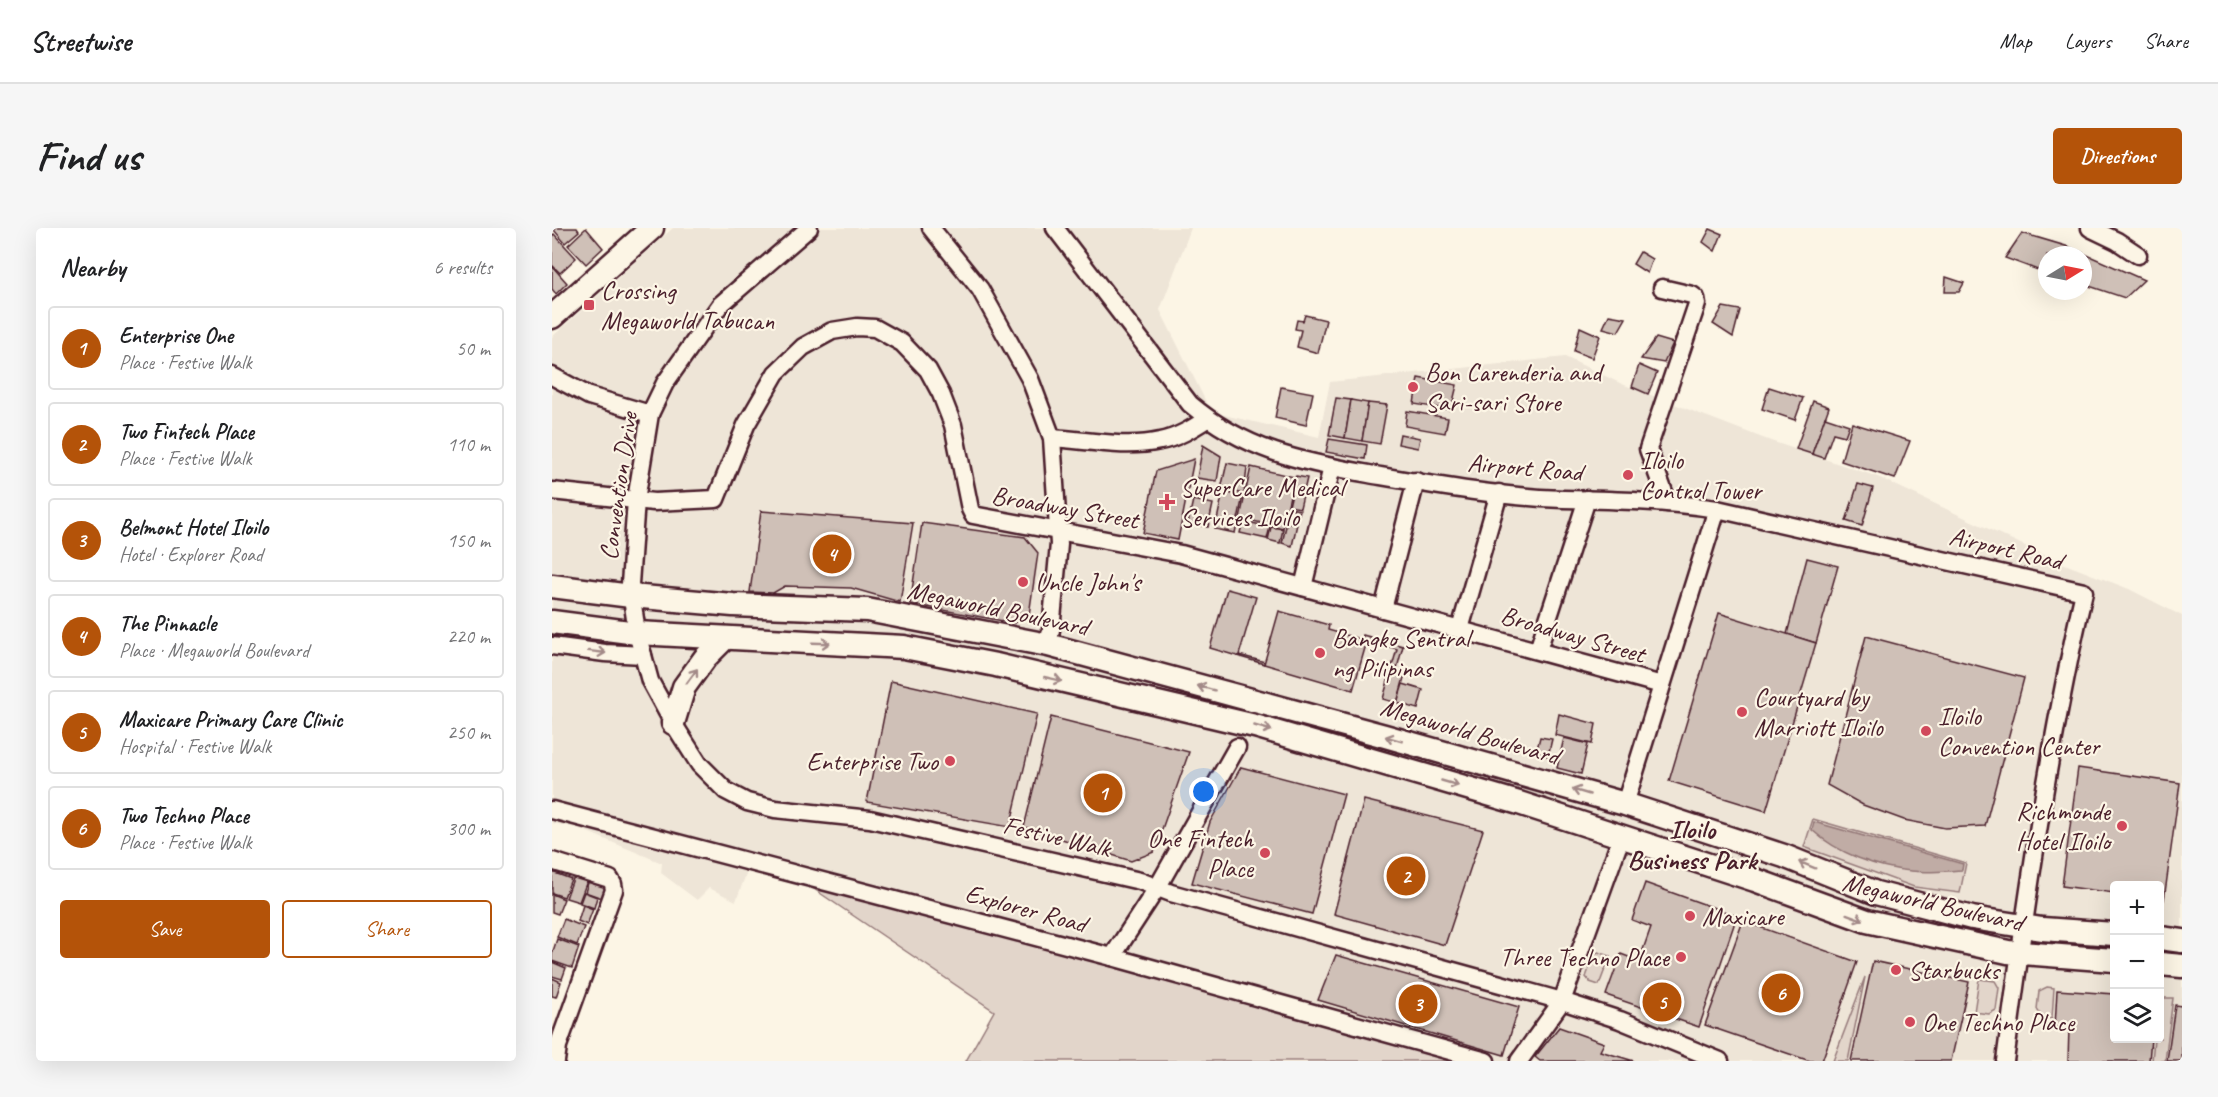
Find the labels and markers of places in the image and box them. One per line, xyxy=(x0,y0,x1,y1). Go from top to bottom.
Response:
place label: Crossing Megaworld Tabucan xyxy=(601,274,774,337)
marker: Crossing Megaworld Tabucan xyxy=(582,298,596,312)
place label: Bon Carenderia and Sari-sari Store xyxy=(1425,356,1605,419)
marker: Bon Carenderia and Sari-sari Store xyxy=(1406,380,1420,394)
place label: Iloilo Control Tower xyxy=(1640,444,1764,507)
marker: Iloilo Control Tower xyxy=(1621,468,1635,482)
place label: SuperCare Medical Services Iloilo xyxy=(1180,471,1348,534)
marker: SuperCare Medical Services Iloilo xyxy=(1158,493,1176,511)
pin: 4 xyxy=(812,532,852,576)
place label: Uncle John's xyxy=(1035,566,1142,599)
marker: Uncle John's xyxy=(1016,575,1030,589)
place label: Bangko Sentral ng Pilipinas xyxy=(1332,622,1474,685)
marker: Bangko Sentral ng Pilipinas xyxy=(1313,646,1327,660)
place label: Courtyard by Marriott Iloilo xyxy=(1754,681,1885,744)
place label: Iloilo Convention Center xyxy=(1938,700,2101,763)
marker: Courtyard by Marriott Iloilo xyxy=(1735,705,1749,719)
marker: Iloilo Convention Center xyxy=(1919,724,1933,738)
place label: Enterprise Two xyxy=(807,745,940,778)
marker: Enterprise Two xyxy=(943,754,957,768)
pin: 1 xyxy=(1084,770,1122,816)
place label: Richmonde Hotel Iloilo xyxy=(2016,795,2113,858)
marker: Richmonde Hotel Iloilo xyxy=(2115,819,2129,833)
place label: One Fintech Place xyxy=(1147,822,1255,885)
marker: One Fintech Place xyxy=(1258,846,1272,860)
pin: 2 xyxy=(1386,854,1426,898)
place label: Maxicare xyxy=(1702,900,1786,933)
marker: Maxicare xyxy=(1683,909,1697,923)
place label: Three Techno Place xyxy=(1499,941,1671,974)
marker: Three Techno Place xyxy=(1674,950,1688,964)
place label: Starbucks xyxy=(1908,954,2001,987)
marker: Starbucks xyxy=(1889,963,1903,977)
pin: 6 xyxy=(1762,970,1800,1016)
pin: 5 xyxy=(1642,980,1682,1024)
pin: 3 xyxy=(1398,982,1438,1026)
place label: One Techno Place xyxy=(1922,1006,2076,1039)
marker: One Techno Place xyxy=(1903,1015,1917,1029)

